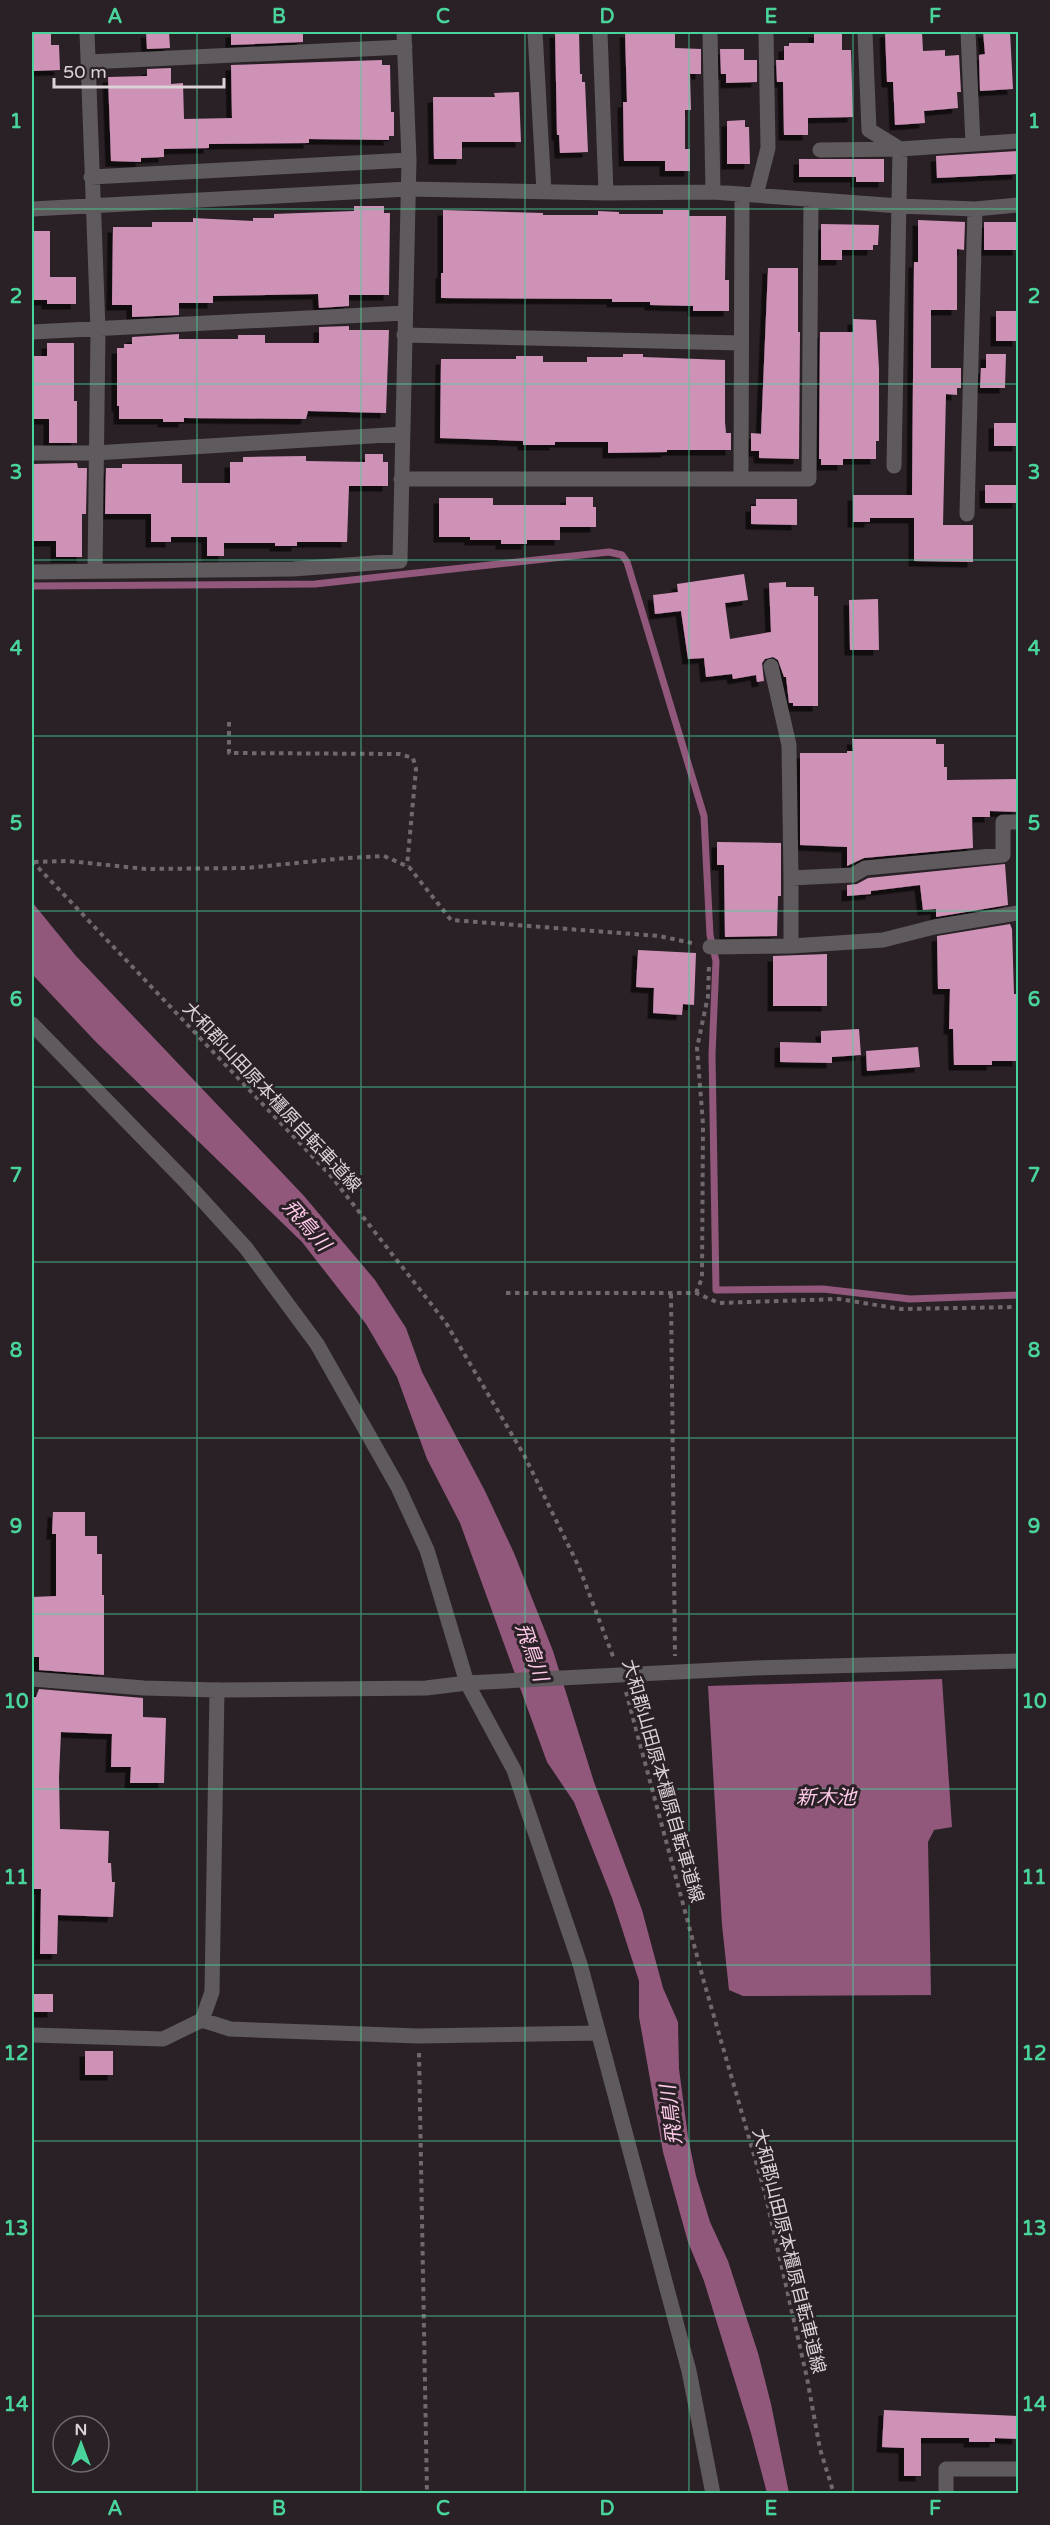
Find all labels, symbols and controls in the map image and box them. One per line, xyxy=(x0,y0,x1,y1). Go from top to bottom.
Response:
text: A xyxy=(108,5,123,29)
text: B xyxy=(272,5,286,29)
text: C xyxy=(436,5,450,29)
text: D xyxy=(599,5,615,29)
text: E xyxy=(765,5,778,29)
text: F xyxy=(929,5,941,29)
scale bar xyxy=(54,51,224,89)
text: 50 m xyxy=(63,61,107,83)
text: 1 xyxy=(10,110,22,134)
text: 1 xyxy=(1028,110,1040,134)
text: 2 xyxy=(10,285,22,309)
text: 2 xyxy=(1028,285,1040,309)
text: 3 xyxy=(10,461,22,485)
text: 3 xyxy=(1028,461,1040,485)
text: 4 xyxy=(10,637,23,661)
text: 4 xyxy=(1028,637,1041,661)
text: 5 xyxy=(10,812,22,836)
text: 5 xyxy=(1028,812,1040,836)
text: 6 xyxy=(10,988,22,1012)
text: 6 xyxy=(1028,988,1040,1012)
street label: 大和郡山田原本橿原自転車道線 xyxy=(178,997,366,1197)
text: 7 xyxy=(10,1164,22,1188)
text: 7 xyxy=(1028,1164,1040,1188)
water label: 飛鳥川 xyxy=(278,1195,336,1258)
text: 8 xyxy=(10,1339,22,1363)
text: 8 xyxy=(1028,1339,1040,1363)
text: 9 xyxy=(10,1515,22,1539)
text: 9 xyxy=(1028,1515,1040,1539)
water label: 飛鳥川 xyxy=(510,1620,553,1686)
street label: 大和郡山田原本橿原自転車道線 xyxy=(618,1657,708,1905)
text: 10 xyxy=(3,1690,29,1714)
text: 10 xyxy=(1021,1690,1047,1714)
water label: 新木池 xyxy=(796,1786,858,1810)
text: 11 xyxy=(3,1866,29,1890)
text: 11 xyxy=(1021,1866,1047,1890)
text: 12 xyxy=(3,2042,29,2066)
text: 12 xyxy=(1021,2042,1047,2066)
water label: 飛鳥川 xyxy=(656,2082,688,2146)
street label: 大和郡山田原本橿原自転車道線 xyxy=(748,2126,830,2376)
text: 13 xyxy=(3,2217,29,2241)
text: 13 xyxy=(1021,2217,1047,2241)
text: 14 xyxy=(3,2393,29,2417)
text: 14 xyxy=(1021,2393,1047,2417)
north arrow xyxy=(51,2414,111,2474)
text: N xyxy=(75,2420,87,2440)
text: A xyxy=(108,2497,123,2521)
text: B xyxy=(272,2497,286,2521)
text: C xyxy=(436,2497,450,2521)
text: D xyxy=(599,2497,615,2521)
text: E xyxy=(765,2497,778,2521)
text: F xyxy=(929,2497,941,2521)

